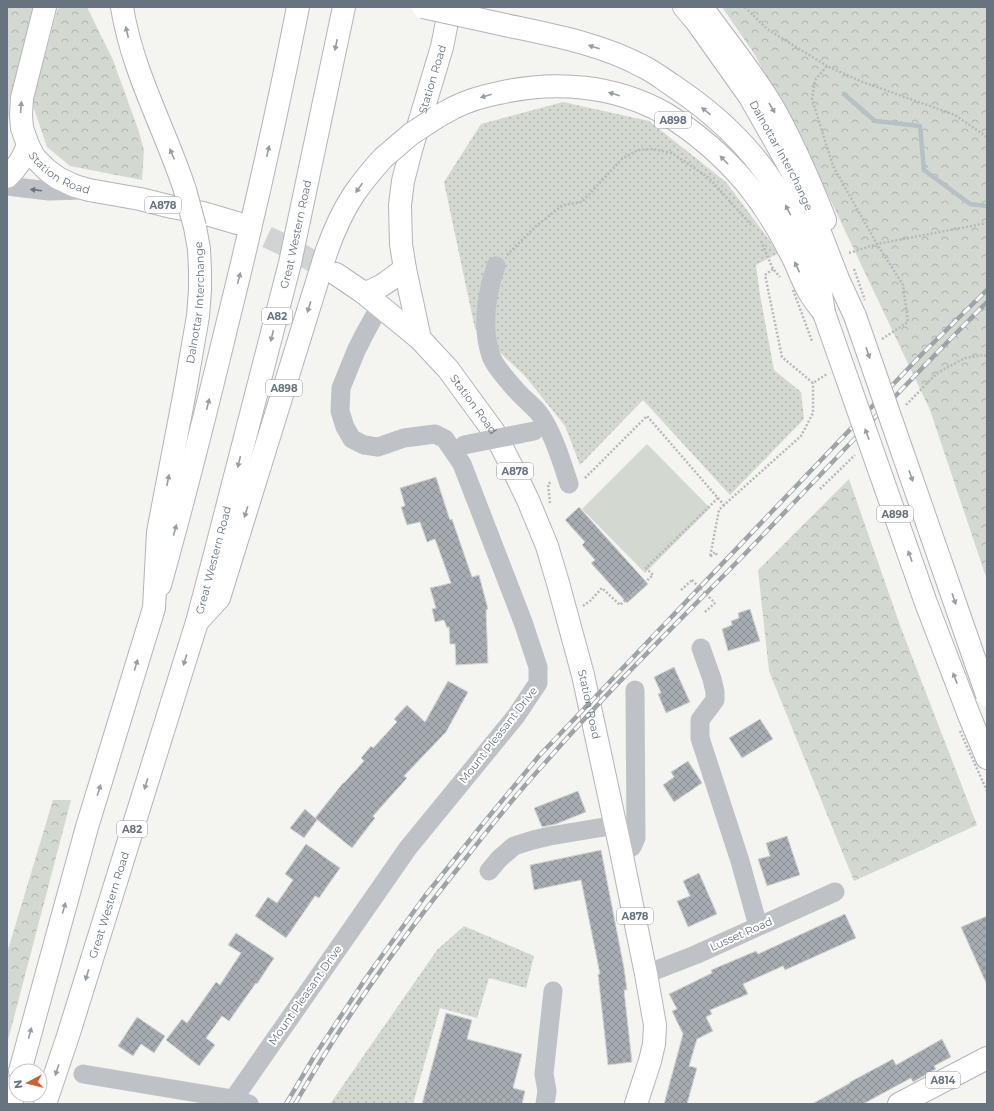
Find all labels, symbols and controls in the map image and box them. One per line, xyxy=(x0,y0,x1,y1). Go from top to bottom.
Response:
one-way arrow xyxy=(124,26,130,38)
one-way arrow xyxy=(332,39,338,51)
street label: Station Road xyxy=(415,43,449,115)
one-way arrow xyxy=(588,44,600,50)
one-way arrow xyxy=(608,91,620,97)
one-way arrow xyxy=(480,93,492,99)
street label: Dalnottar Interchange xyxy=(746,98,816,213)
one-way arrow xyxy=(18,101,25,113)
one-way arrow xyxy=(769,102,776,114)
one-way arrow xyxy=(701,106,712,115)
road number: A898 xyxy=(655,112,691,128)
one-way arrow xyxy=(266,145,272,157)
one-way arrow xyxy=(168,147,174,159)
street label: Station Road xyxy=(26,150,92,197)
one-way arrow xyxy=(720,156,729,165)
street label: Great Western Road xyxy=(277,179,314,290)
one-way arrow xyxy=(355,182,363,193)
one-way arrow xyxy=(30,186,42,193)
road number: A878 xyxy=(145,197,181,213)
one-way arrow xyxy=(785,205,791,216)
street label: Dalnottar Interchange xyxy=(183,240,207,365)
one-way arrow xyxy=(794,261,800,273)
one-way arrow xyxy=(236,271,242,284)
one-way arrow xyxy=(306,301,312,313)
road number: A82 xyxy=(262,308,292,324)
one-way arrow xyxy=(268,330,274,342)
one-way arrow xyxy=(866,347,872,359)
street label: Station Road xyxy=(447,371,500,437)
road number: A898 xyxy=(266,380,302,396)
one-way arrow xyxy=(205,398,211,410)
one-way arrow xyxy=(863,427,869,439)
one-way arrow xyxy=(236,456,242,468)
road number: A878 xyxy=(497,463,533,479)
one-way arrow xyxy=(909,470,915,482)
one-way arrow xyxy=(165,473,171,486)
street label: Great Western Road xyxy=(192,505,234,616)
one-way arrow xyxy=(243,506,249,518)
road number: A898 xyxy=(877,506,913,522)
one-way arrow xyxy=(172,523,178,535)
one-way arrow xyxy=(907,550,913,562)
one-way arrow xyxy=(951,593,957,605)
one-way arrow xyxy=(182,654,188,666)
one-way arrow xyxy=(133,659,139,671)
street label: Station Road xyxy=(575,668,604,740)
one-way arrow xyxy=(951,672,957,684)
street label: Mount Pleasant Drive xyxy=(456,684,540,786)
one-way arrow xyxy=(143,778,149,790)
one-way arrow xyxy=(96,783,102,795)
road number: A82 xyxy=(117,821,147,837)
street label: Great Western Road xyxy=(86,850,132,960)
one-way arrow xyxy=(61,902,67,914)
road number: A878 xyxy=(617,908,653,924)
street label: Lusset Road xyxy=(707,914,775,954)
street label: Mount Pleasant Drive xyxy=(265,942,345,1048)
one-way arrow xyxy=(84,969,90,981)
one-way arrow xyxy=(27,1027,33,1039)
north arrow xyxy=(8,1063,48,1103)
one-way arrow xyxy=(53,1064,59,1076)
road number: A814 xyxy=(926,1072,960,1088)
text: N xyxy=(11,1079,26,1089)

